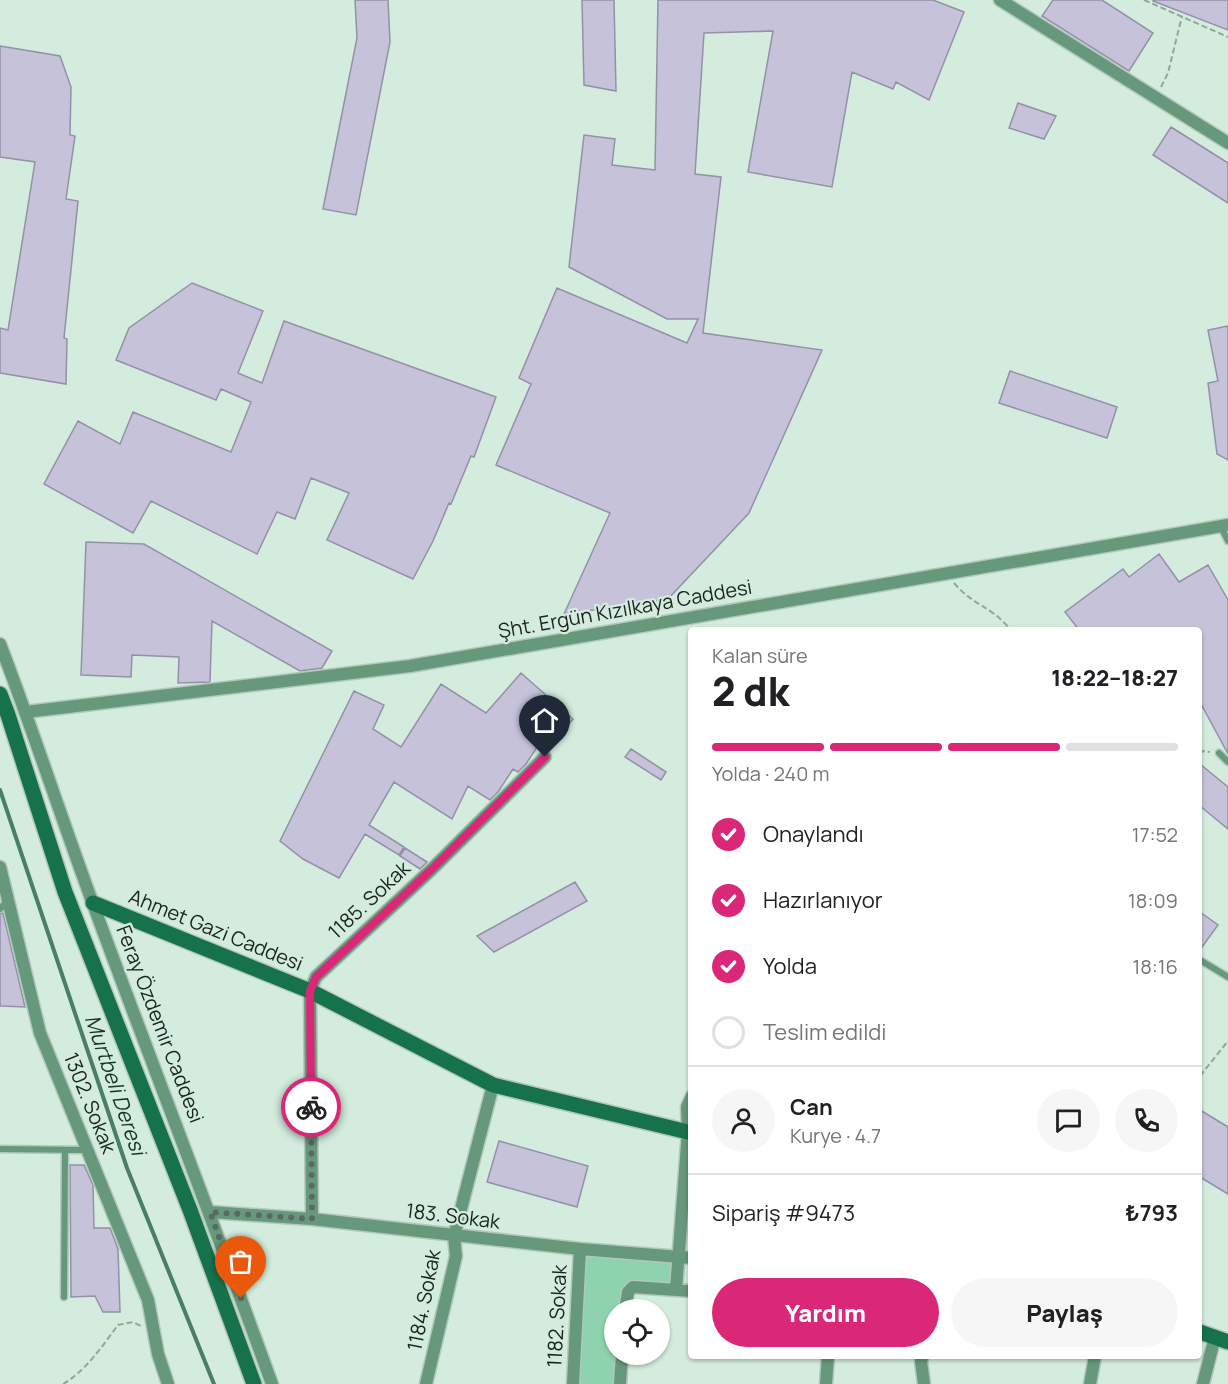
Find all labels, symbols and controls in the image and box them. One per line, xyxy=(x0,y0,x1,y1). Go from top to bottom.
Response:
street label: Şht. Ergün Kızılkaya Caddesi xyxy=(496,573,754,644)
text: Kalan süre xyxy=(712,642,808,669)
text: 18:22–18:27 xyxy=(1051,663,1178,693)
text: 2 dk xyxy=(712,664,789,718)
pin xyxy=(519,695,570,757)
icon: home xyxy=(528,704,561,737)
text: Yolda · 240 m xyxy=(712,760,829,787)
icon: check xyxy=(712,818,745,851)
text: Onaylandı xyxy=(763,819,864,849)
text: 17:52 xyxy=(1132,821,1178,848)
street label: 1185. Sokak xyxy=(322,854,416,945)
street label: Ahmet Gazi Caddesi xyxy=(125,882,307,977)
icon: check xyxy=(712,884,745,917)
text: Hazırlanıyor xyxy=(763,885,883,915)
text: 18:09 xyxy=(1128,887,1178,914)
street label: Feray Özdemir Caddesi xyxy=(110,921,211,1127)
icon: check xyxy=(712,950,745,983)
text: Yolda xyxy=(763,951,817,981)
text: 18:16 xyxy=(1132,953,1178,980)
water label: Murtbeli Deresi xyxy=(79,1011,154,1162)
text: Teslim edildi xyxy=(763,1017,886,1047)
street label: 1302. Sokak xyxy=(58,1048,123,1158)
courier xyxy=(281,1077,341,1137)
button: person xyxy=(712,1089,775,1152)
button: chat xyxy=(1037,1089,1100,1152)
button: phone xyxy=(1115,1089,1178,1152)
icon: bike xyxy=(295,1091,328,1124)
text: Can xyxy=(790,1092,833,1122)
text: Kurye · 4.7 xyxy=(790,1122,881,1149)
street label: 183. Sokak xyxy=(404,1196,503,1235)
text: Sipariş #9473 xyxy=(712,1198,855,1228)
text: ₺793 xyxy=(1125,1198,1178,1228)
pin xyxy=(215,1236,266,1298)
icon: bag xyxy=(224,1245,257,1278)
street label: 1184. Sokak xyxy=(400,1246,447,1353)
street label: 1182. Sokak xyxy=(540,1263,573,1368)
button: Yardım xyxy=(712,1278,939,1347)
button: Paylaş xyxy=(951,1278,1178,1347)
map controls xyxy=(604,1299,670,1365)
button: locate xyxy=(604,1299,670,1365)

